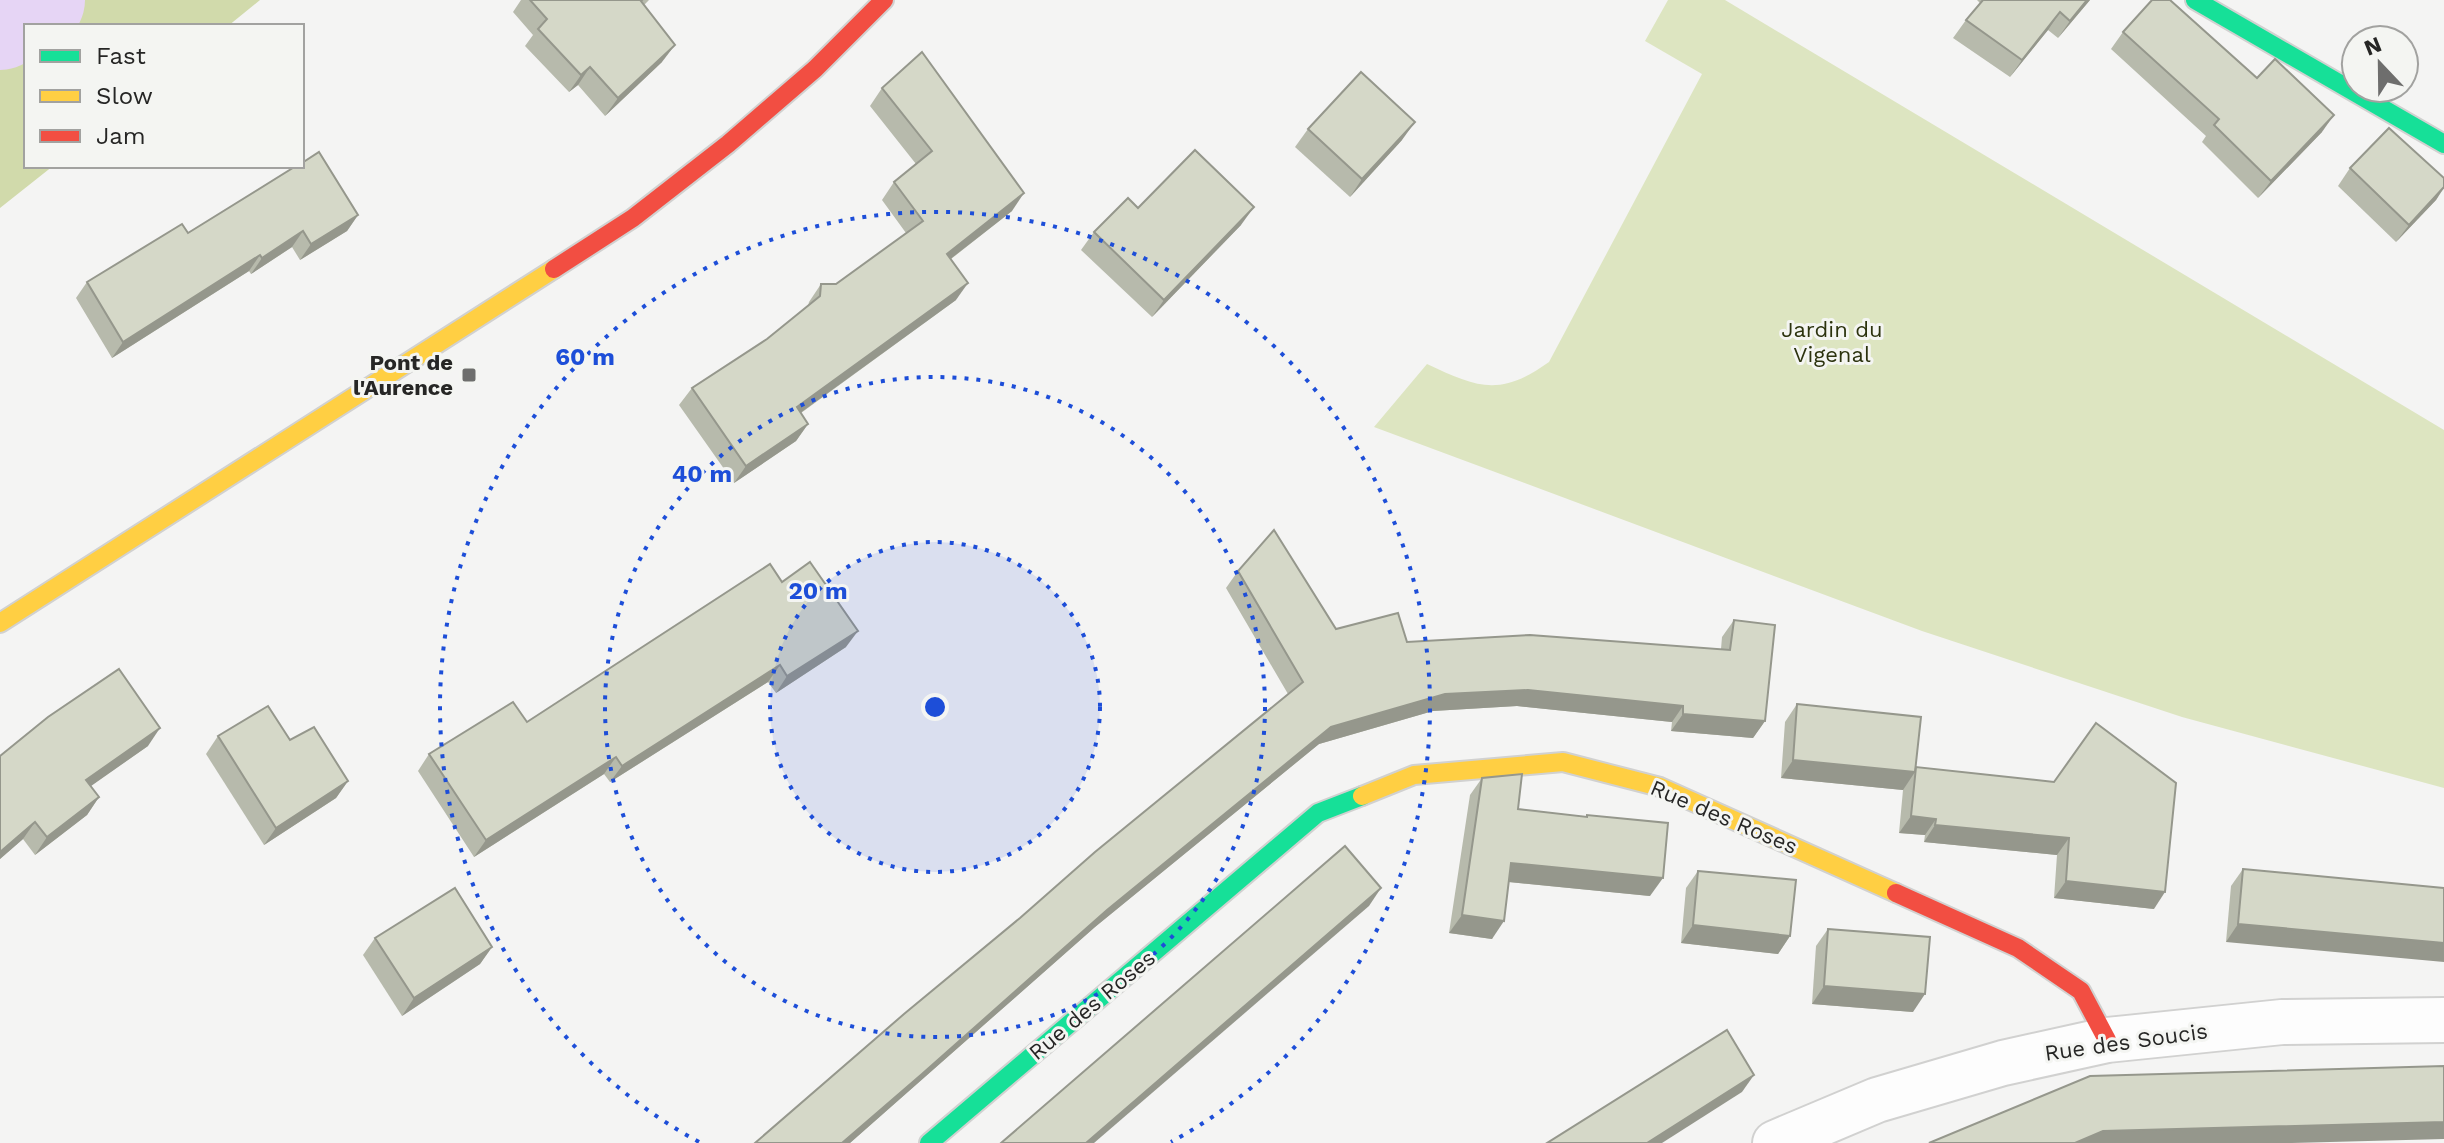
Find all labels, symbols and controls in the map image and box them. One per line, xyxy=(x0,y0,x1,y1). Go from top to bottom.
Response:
legend xyxy=(24,24,304,168)
north arrow xyxy=(2340,24,2420,104)
text: N xyxy=(2360,31,2385,61)
text: Fast xyxy=(96,42,146,70)
text: Slow xyxy=(96,82,153,110)
text: Jam xyxy=(96,122,146,150)
park label: Jardin du Vigenal xyxy=(1781,317,1883,367)
text: 60 m xyxy=(555,343,615,371)
place label: Pont de l'Aurence xyxy=(353,350,453,400)
marker: Pont de l'Aurence xyxy=(460,366,478,384)
text: 40 m xyxy=(672,460,732,488)
text: 20 m xyxy=(788,577,848,605)
centre of rings xyxy=(921,693,949,721)
street label: Rue des Roses xyxy=(1647,775,1801,859)
street label: Rue des Roses xyxy=(1024,945,1160,1065)
street label: Rue des Soucis xyxy=(2043,1018,2209,1066)

